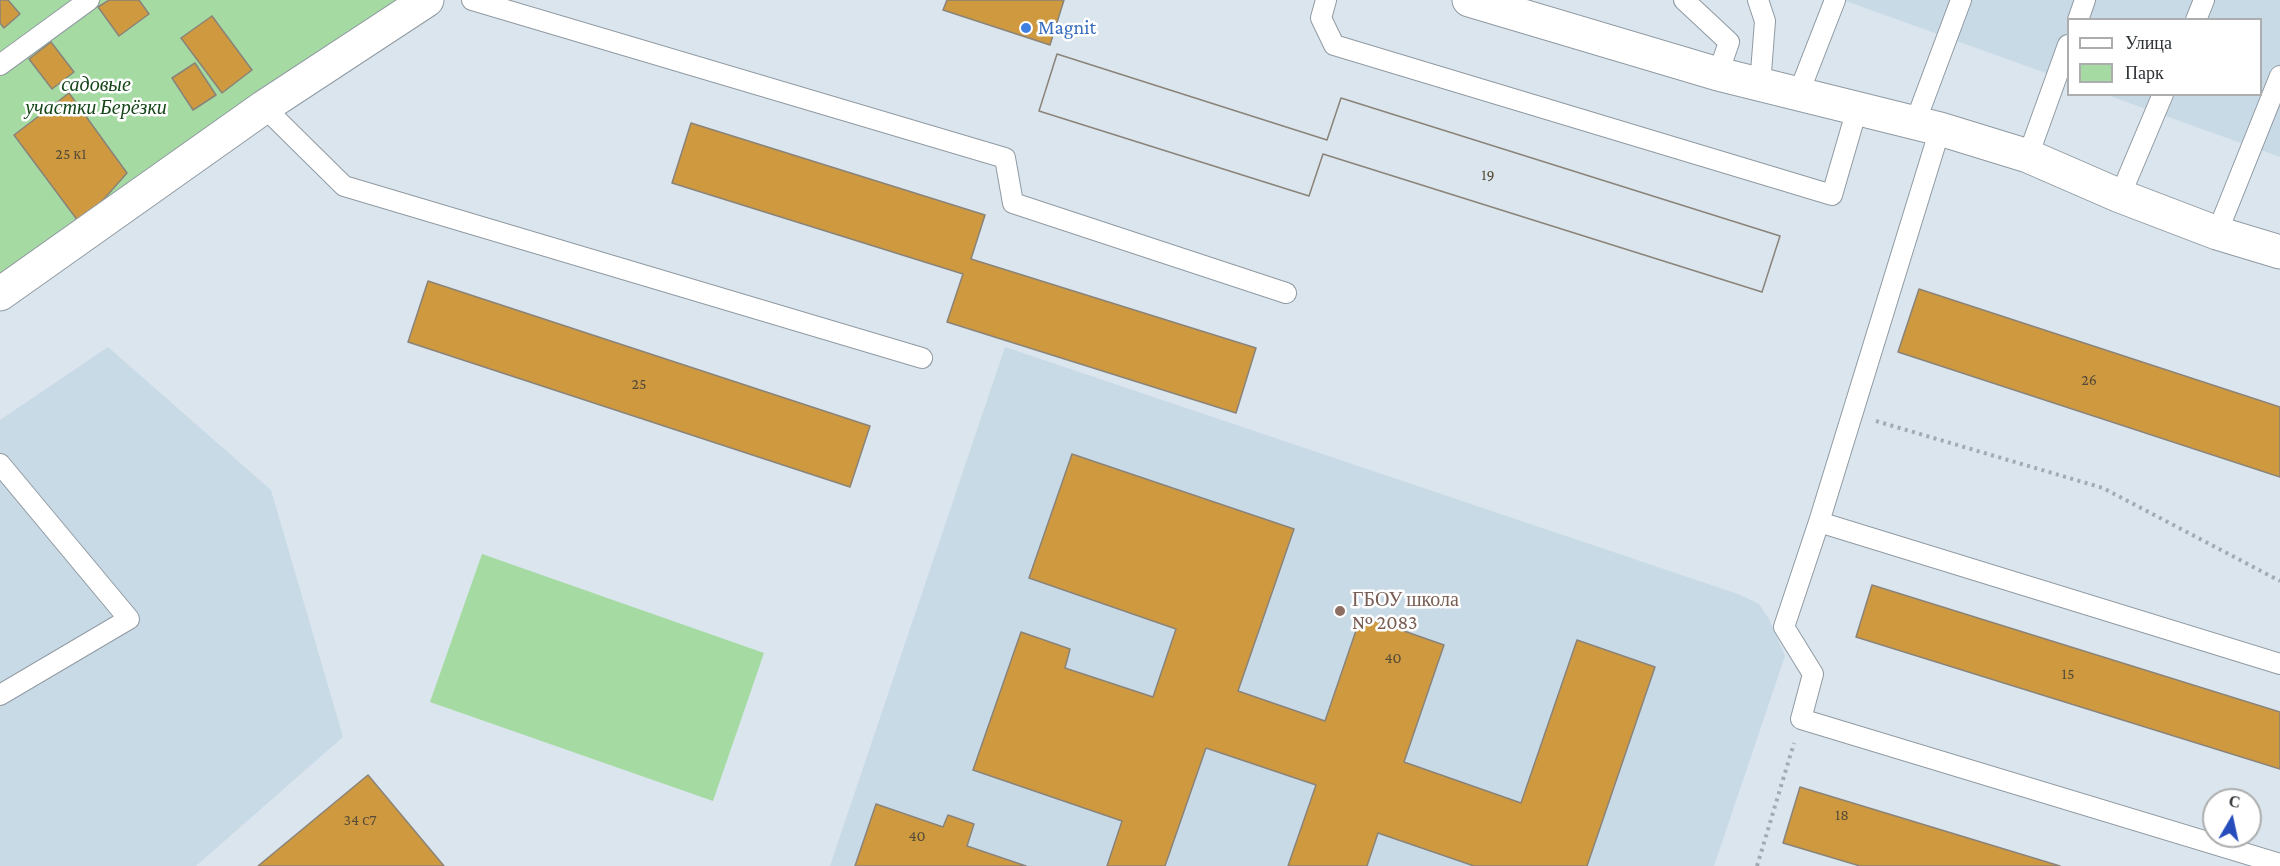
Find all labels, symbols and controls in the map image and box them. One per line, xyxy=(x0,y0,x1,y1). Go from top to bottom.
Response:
place label: Magnit xyxy=(1038,16,1096,40)
legend xyxy=(2067,18,2262,96)
marker: Magnit xyxy=(1019,21,1033,35)
text: Улица xyxy=(2125,33,2172,53)
text: Парк xyxy=(2125,63,2164,83)
park label: садовые участки Берёзки xyxy=(25,73,167,120)
house number: 25 к1 xyxy=(55,144,87,164)
house number: 19 xyxy=(1481,165,1495,185)
house number: 26 xyxy=(2081,370,2097,390)
house number: 25 xyxy=(631,374,647,394)
place label: ГБОУ школа № 2083 xyxy=(1352,588,1459,635)
marker: ГБОУ школа № 2083 xyxy=(1333,604,1347,618)
house number: 40 xyxy=(1384,648,1402,668)
house number: 15 xyxy=(2062,664,2074,684)
north arrow xyxy=(2202,788,2262,848)
text: С xyxy=(2228,792,2242,811)
house number: 18 xyxy=(1835,805,1849,825)
house number: 34 с7 xyxy=(343,810,377,830)
house number: 40 xyxy=(908,826,926,846)

